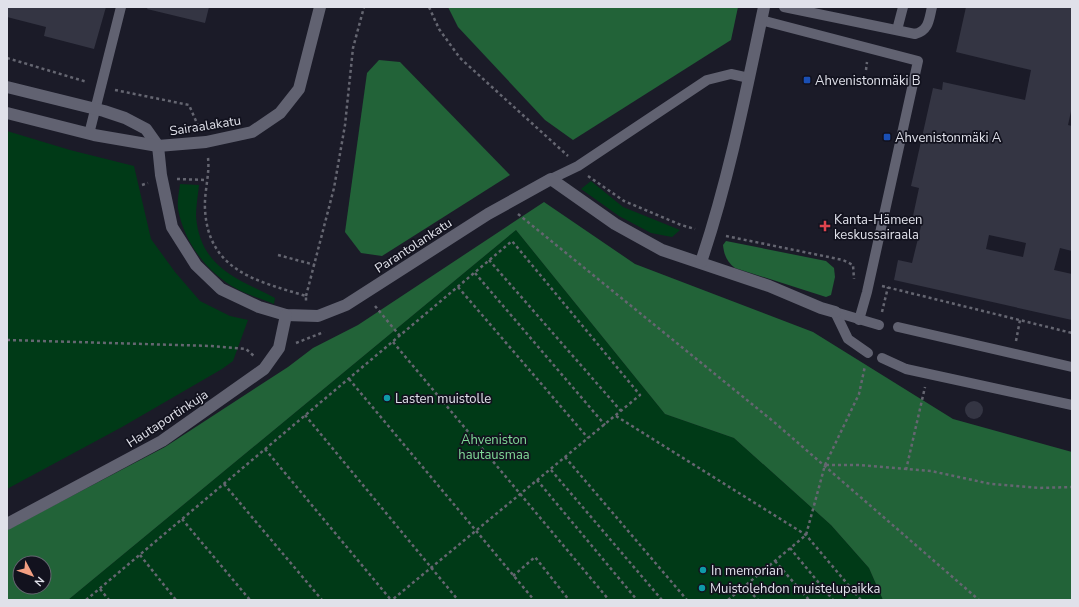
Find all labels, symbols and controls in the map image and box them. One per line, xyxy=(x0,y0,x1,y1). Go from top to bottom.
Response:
place label: Ahvenistonmäki B xyxy=(815,72,921,90)
marker: Ahvenistonmäki B xyxy=(802,75,812,85)
street label: Sairaalakatu xyxy=(168,111,242,141)
place label: Ahvenistonmäki A xyxy=(895,129,1002,147)
marker: Ahvenistonmäki A xyxy=(882,132,892,142)
place label: Kanta-Hämeen keskussairaala xyxy=(834,211,922,244)
street label: Parantolankatu xyxy=(371,214,456,278)
marker: Kanta-Hämeen keskussairaala xyxy=(819,220,831,232)
street label: Hautaportinkuja xyxy=(123,386,212,452)
place label: Lasten muistolle xyxy=(395,390,491,408)
marker: Lasten muistolle xyxy=(382,393,392,403)
park label: Ahveniston hautausmaa xyxy=(458,431,530,464)
north arrow xyxy=(12,555,52,595)
place label: In memorian xyxy=(711,562,783,580)
marker: In memorian xyxy=(698,565,708,575)
text: N xyxy=(31,573,48,589)
place label: Muistolehdon muistelupaikka xyxy=(710,580,880,598)
marker: Muistolehdon muistelupaikka xyxy=(697,583,707,593)

